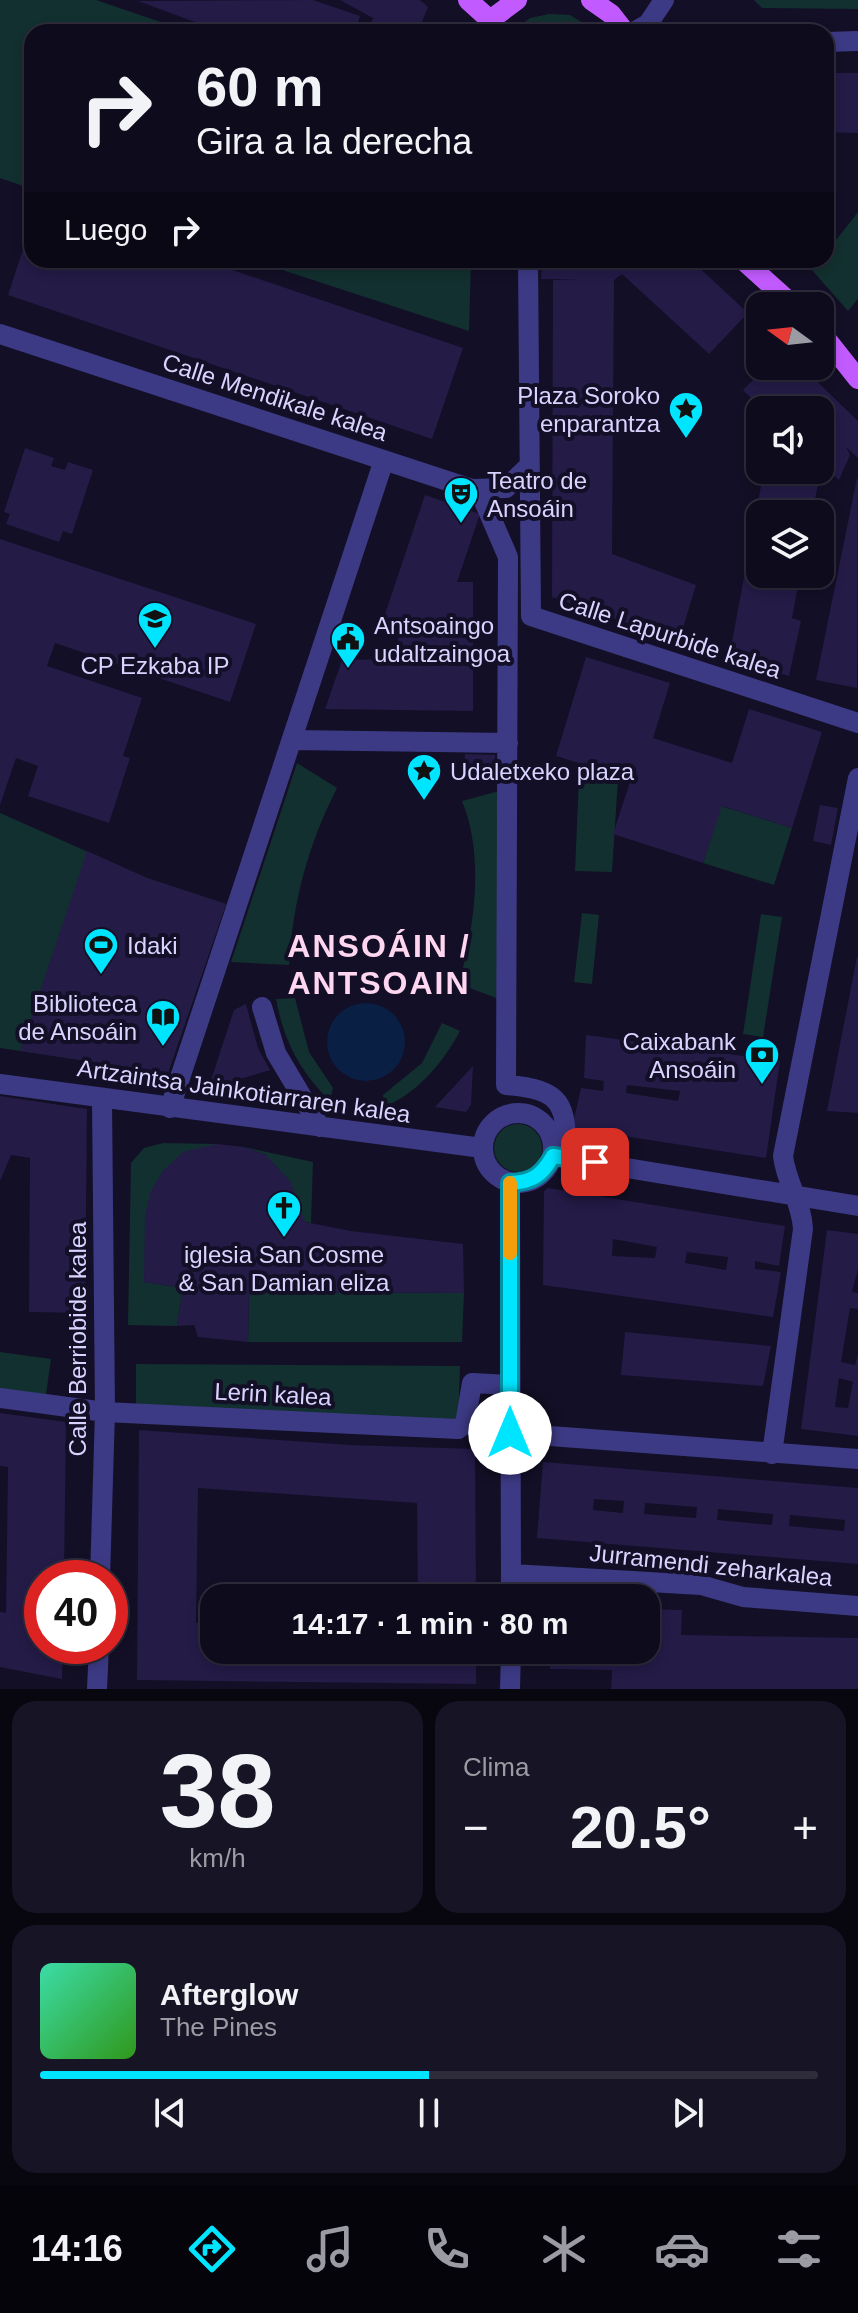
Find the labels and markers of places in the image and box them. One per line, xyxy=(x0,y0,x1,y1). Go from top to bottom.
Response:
place label: Plaza Soroko enparantza xyxy=(517,382,661,437)
place icon: Plaza Soroko enparantza xyxy=(667,390,705,440)
place label: Teatro de Ansoáin xyxy=(487,467,587,522)
theatre icon: Teatro de Ansoáin xyxy=(442,475,480,525)
school or university icon: CP Ezkaba IP xyxy=(136,600,174,650)
place label: Antsoaingo udaltzaingoa xyxy=(374,612,511,667)
public building icon: Antsoaingo udaltzaingoa xyxy=(329,620,367,670)
place label: CP Ezkaba IP xyxy=(81,652,229,679)
place icon: Udaletxeko plaza xyxy=(405,752,443,802)
place label: Udaletxeko plaza xyxy=(450,758,635,785)
sports icon: Idaki xyxy=(82,926,120,976)
place label: Idaki xyxy=(127,932,178,959)
place label: Biblioteca de Ansoáin xyxy=(18,990,138,1045)
library icon: Biblioteca de Ansoáin xyxy=(144,998,182,1048)
place label: Caixabank Ansoáin xyxy=(623,1028,737,1083)
bank icon: Caixabank Ansoáin xyxy=(743,1036,781,1086)
pin xyxy=(561,1128,629,1196)
church icon: iglesia San Cosme & San Damian eliza xyxy=(265,1189,303,1239)
place label: iglesia San Cosme & San Damian eliza xyxy=(179,1241,390,1296)

